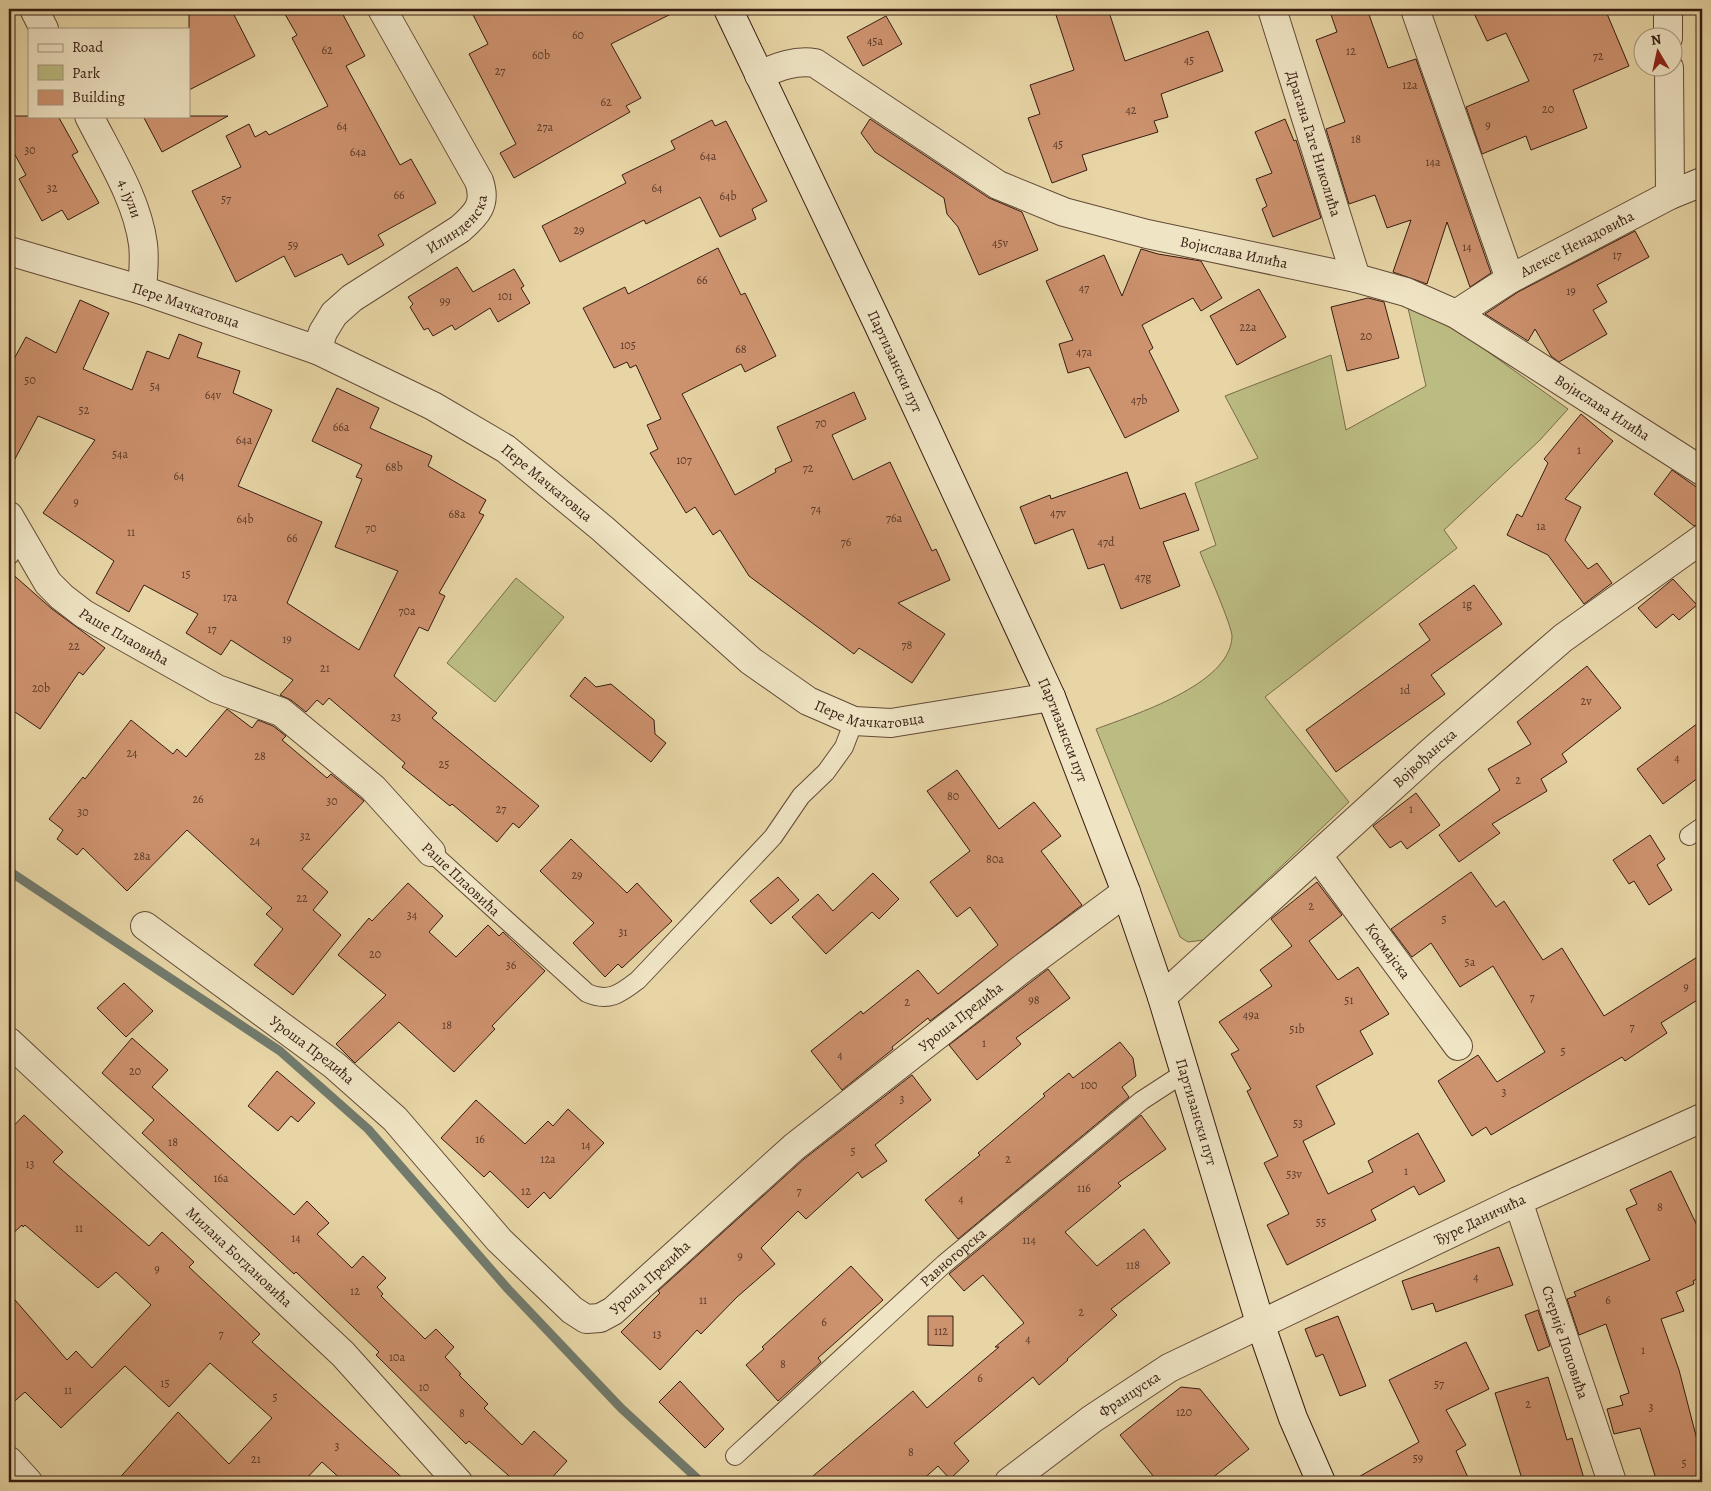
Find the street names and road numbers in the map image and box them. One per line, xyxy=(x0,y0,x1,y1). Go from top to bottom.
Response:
street label: Драгана Гаге Николића xyxy=(1282,68,1346,219)
street label: 4. јули xyxy=(113,175,147,221)
street label: Илинденска xyxy=(422,194,492,258)
street label: Алексе Ненадовића xyxy=(1516,206,1638,282)
street label: Војислава Илића xyxy=(1178,231,1290,273)
street label: Пере Мачкатовца xyxy=(130,278,243,333)
street label: Партизански пут xyxy=(863,307,928,416)
street label: Војислава Илића xyxy=(1551,370,1654,445)
street label: Пере Мачкатовца xyxy=(497,439,597,526)
street label: Раше Плаовића xyxy=(74,603,173,670)
street label: Партизански пут xyxy=(1033,674,1093,785)
street label: Пере Мачкатовца xyxy=(811,695,926,733)
street label: Војвођанска xyxy=(1388,724,1461,792)
street label: Раше Плаовића xyxy=(417,837,505,921)
street label: Космајска xyxy=(1361,919,1415,983)
street label: Уроша Предића xyxy=(914,977,1007,1056)
street label: Уроша Предића xyxy=(265,1011,359,1089)
street label: Партизански пут xyxy=(1171,1056,1222,1168)
street label: Ђуре Даничића xyxy=(1431,1189,1529,1250)
street label: Милана Богдановића xyxy=(182,1202,297,1312)
street label: Равногорска xyxy=(916,1223,990,1291)
street label: Уроша Предића xyxy=(605,1236,695,1319)
street label: Стерије Поповића xyxy=(1537,1283,1594,1402)
street label: Француска xyxy=(1095,1367,1164,1422)

